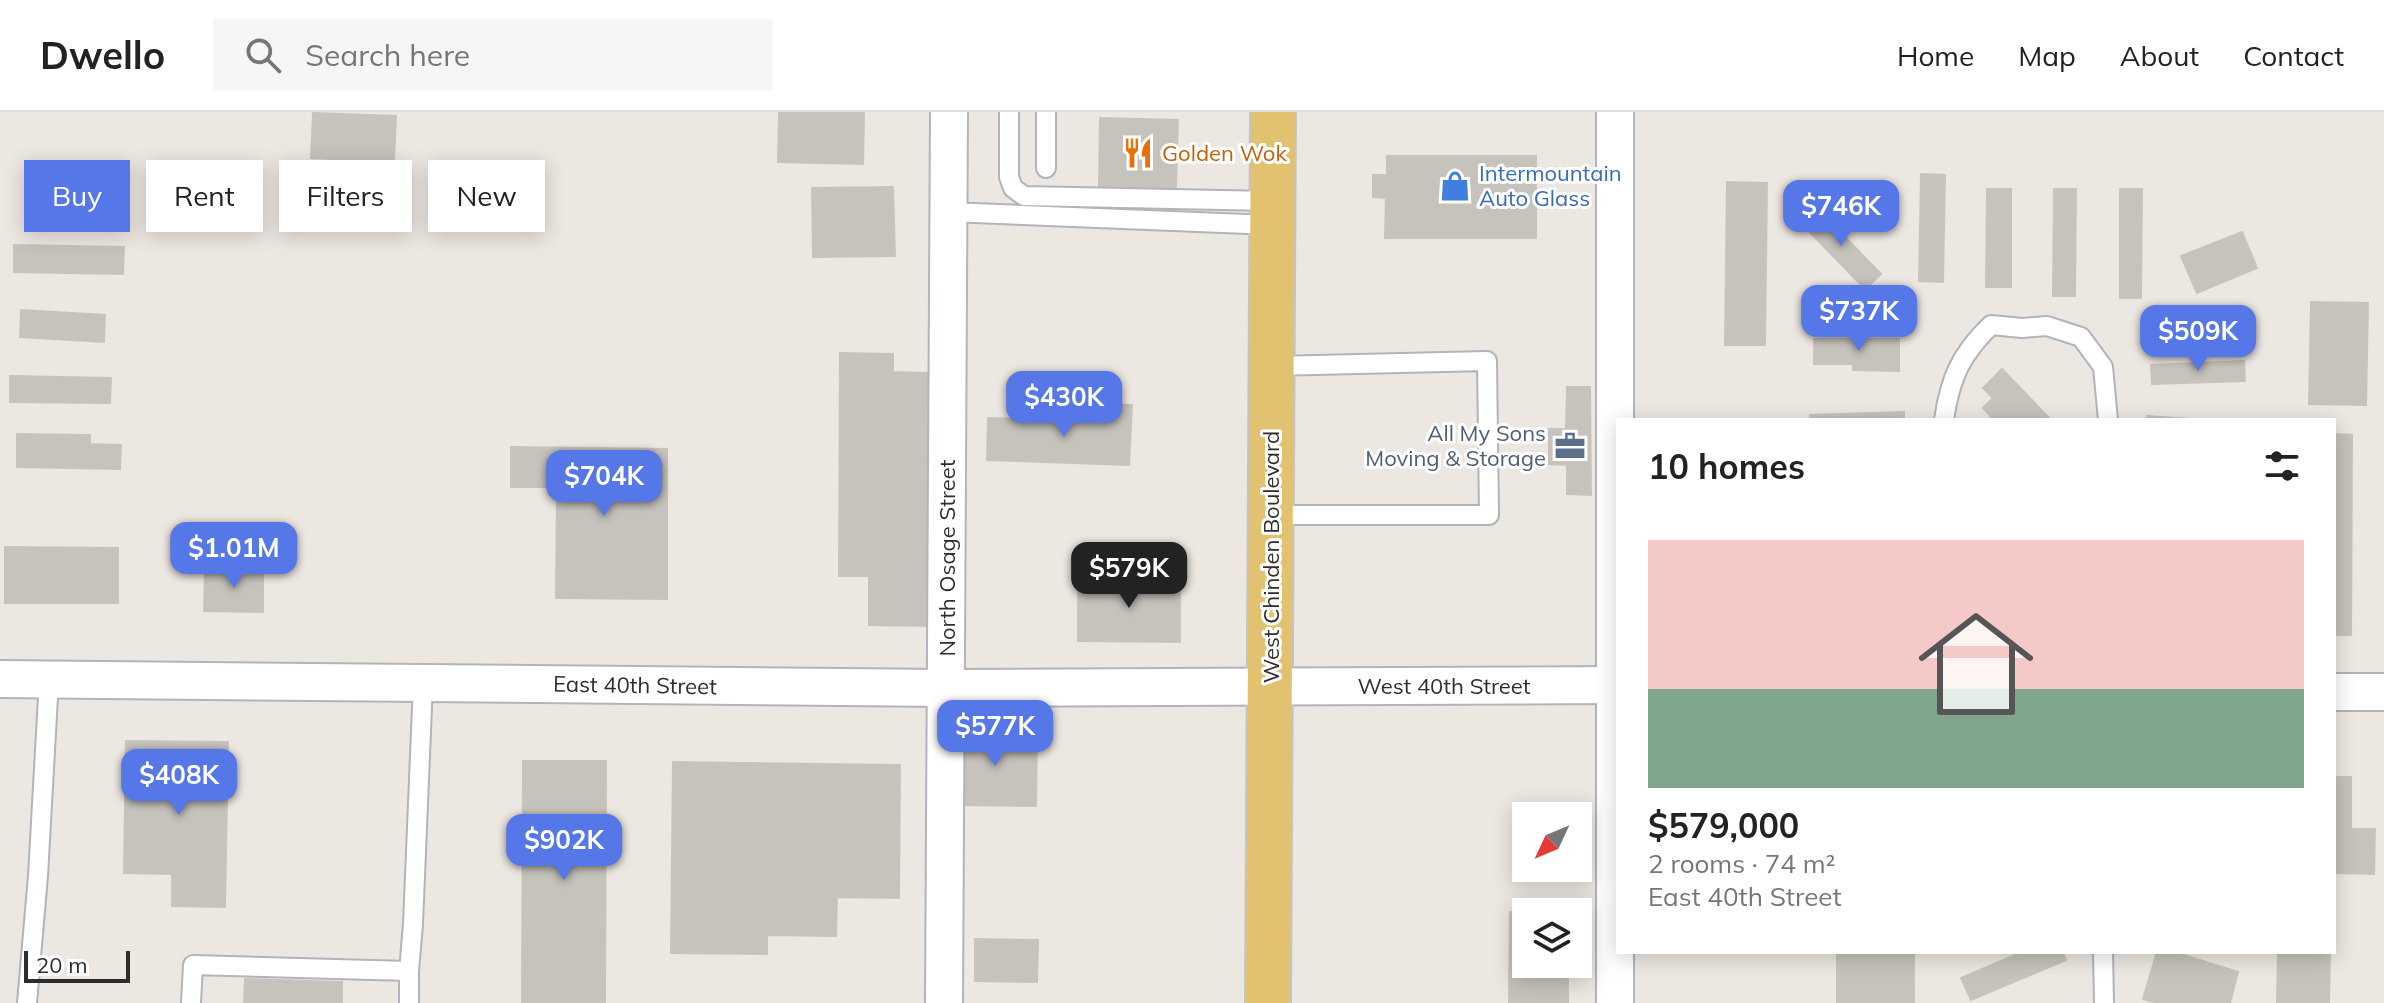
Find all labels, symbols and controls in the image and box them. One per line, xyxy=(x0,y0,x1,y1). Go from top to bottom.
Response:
search box xyxy=(213,19,773,91)
text: Dwello xyxy=(40,31,165,79)
icon: search xyxy=(241,33,285,77)
text: Search here xyxy=(305,36,470,74)
text: Home xyxy=(1897,38,1974,73)
text: Map xyxy=(2018,38,2076,73)
text: About xyxy=(2120,38,2199,73)
text: Contact xyxy=(2243,38,2344,73)
restaurant icon: Golden Wok xyxy=(1121,136,1155,170)
place label: Golden Wok xyxy=(1162,139,1287,167)
place label: Intermountain Auto Glass xyxy=(1479,159,1622,212)
chip: Buy xyxy=(24,160,130,232)
chip: Rent xyxy=(146,160,263,232)
chip: Filters xyxy=(279,160,412,232)
chip: New xyxy=(428,160,545,232)
shop icon: Intermountain Auto Glass xyxy=(1438,169,1472,203)
pin: $746K xyxy=(1785,180,1897,248)
text: $746K xyxy=(1801,189,1881,222)
pin: $737K xyxy=(1803,285,1915,353)
text: $737K xyxy=(1819,294,1899,327)
pin: $509K xyxy=(2142,305,2254,373)
text: $509K xyxy=(2158,314,2238,347)
pin: $430K xyxy=(1008,371,1120,439)
text: $430K xyxy=(1024,380,1104,413)
place label: All My Sons Moving & Storage xyxy=(1365,419,1546,472)
office icon: All My Sons Moving & Storage xyxy=(1553,429,1587,463)
street label: West Chinden Boulevard xyxy=(1257,431,1285,683)
icon: filters xyxy=(2260,444,2304,488)
text: 10 homes xyxy=(1648,445,1805,488)
pin: $704K xyxy=(548,450,660,518)
text: $704K xyxy=(564,459,644,492)
street label: North Osage Street xyxy=(933,459,961,656)
pin: $1.01M xyxy=(169,522,299,590)
text: $1.01M xyxy=(188,531,280,564)
pin: $579K xyxy=(1073,542,1185,610)
text: $579K xyxy=(1089,551,1169,584)
icon: home xyxy=(1904,592,2048,736)
street label: East 40th Street xyxy=(553,670,717,700)
street label: West 40th Street xyxy=(1358,672,1531,700)
pin: $577K xyxy=(939,700,1051,768)
text: $577K xyxy=(955,709,1035,742)
pin: $408K xyxy=(123,749,235,817)
text: $408K xyxy=(139,758,219,791)
north arrow xyxy=(1512,802,1592,882)
map controls xyxy=(1512,802,1592,978)
text: $579,000 xyxy=(1648,804,1799,847)
pin: $902K xyxy=(508,814,620,882)
text: $902K xyxy=(524,823,604,856)
text: 2 rooms · 74 m² xyxy=(1648,847,1835,880)
text: East 40th Street xyxy=(1648,880,1842,913)
button: layers xyxy=(1512,898,1592,978)
scale bar xyxy=(24,947,130,983)
text: 20 m xyxy=(36,951,87,979)

